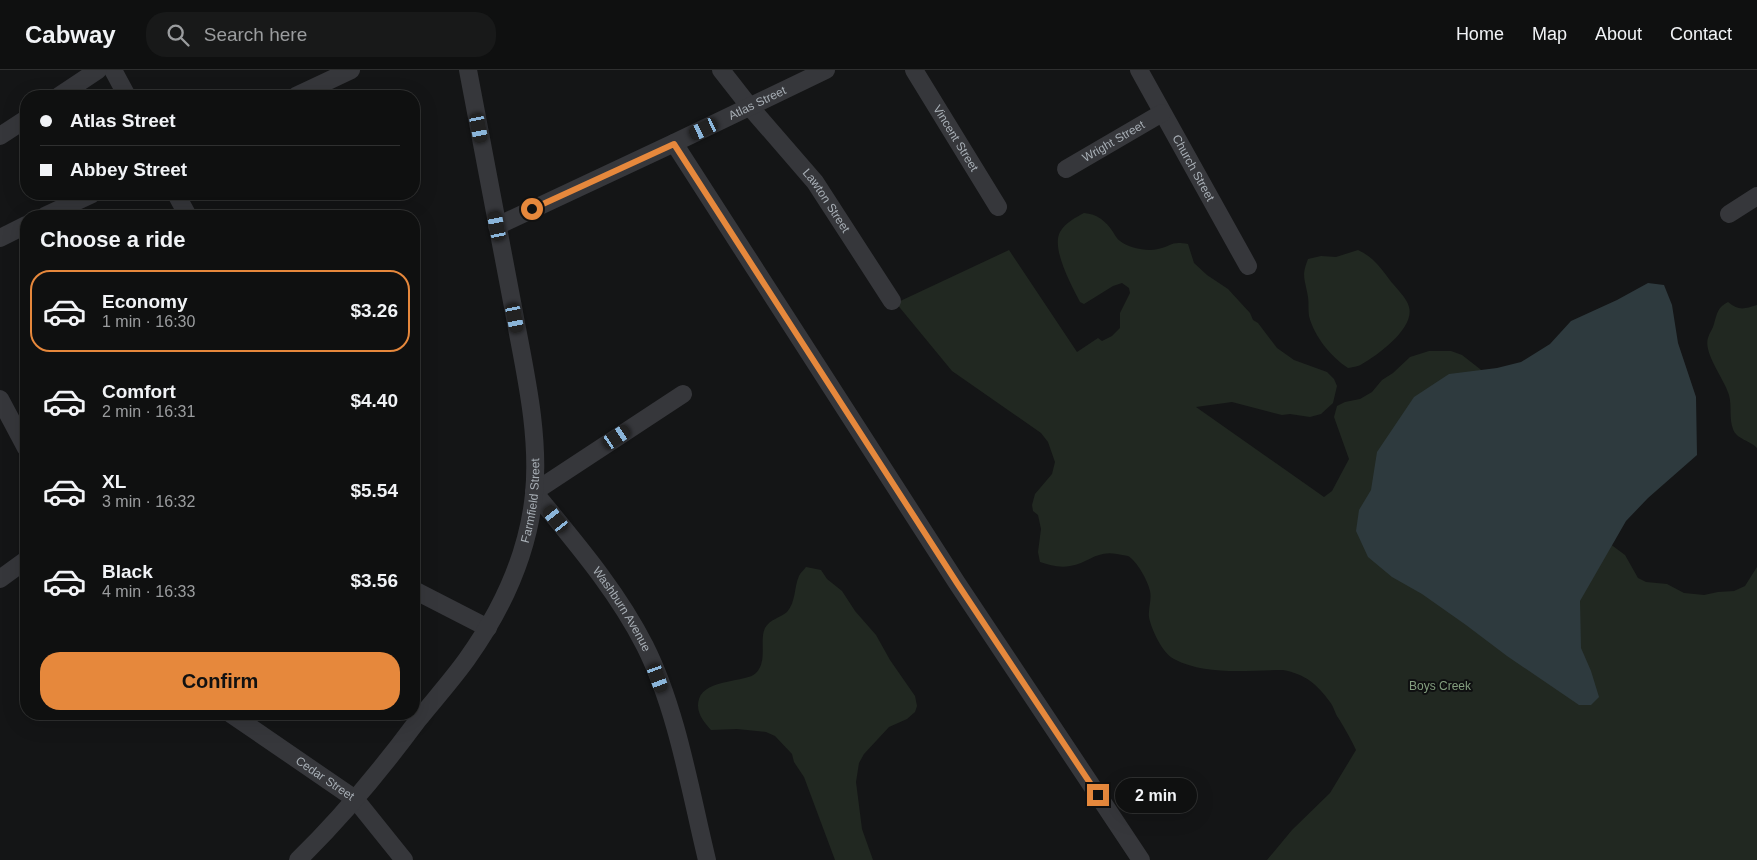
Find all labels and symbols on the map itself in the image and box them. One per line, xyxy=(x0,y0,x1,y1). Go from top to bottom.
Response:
street label: Atlas Street xyxy=(726,83,789,123)
street label: Vincent Street xyxy=(930,102,982,175)
car xyxy=(468,112,489,144)
car xyxy=(687,116,720,142)
street label: Wright Street xyxy=(1080,117,1148,165)
street label: Church Street xyxy=(1169,132,1218,204)
street label: Lawton Street xyxy=(800,166,853,236)
route start xyxy=(521,198,543,220)
car xyxy=(486,210,507,242)
car xyxy=(504,302,525,334)
car xyxy=(600,422,633,452)
street label: Farmfield Street xyxy=(518,457,542,545)
car xyxy=(540,503,571,535)
street label: Washburn Avenue xyxy=(590,564,654,654)
car xyxy=(645,661,670,695)
park label: Boys Creek xyxy=(1409,679,1472,693)
street label: Cedar Street xyxy=(293,753,358,804)
callout: 2 min xyxy=(1116,778,1198,812)
route end xyxy=(1087,784,1109,806)

